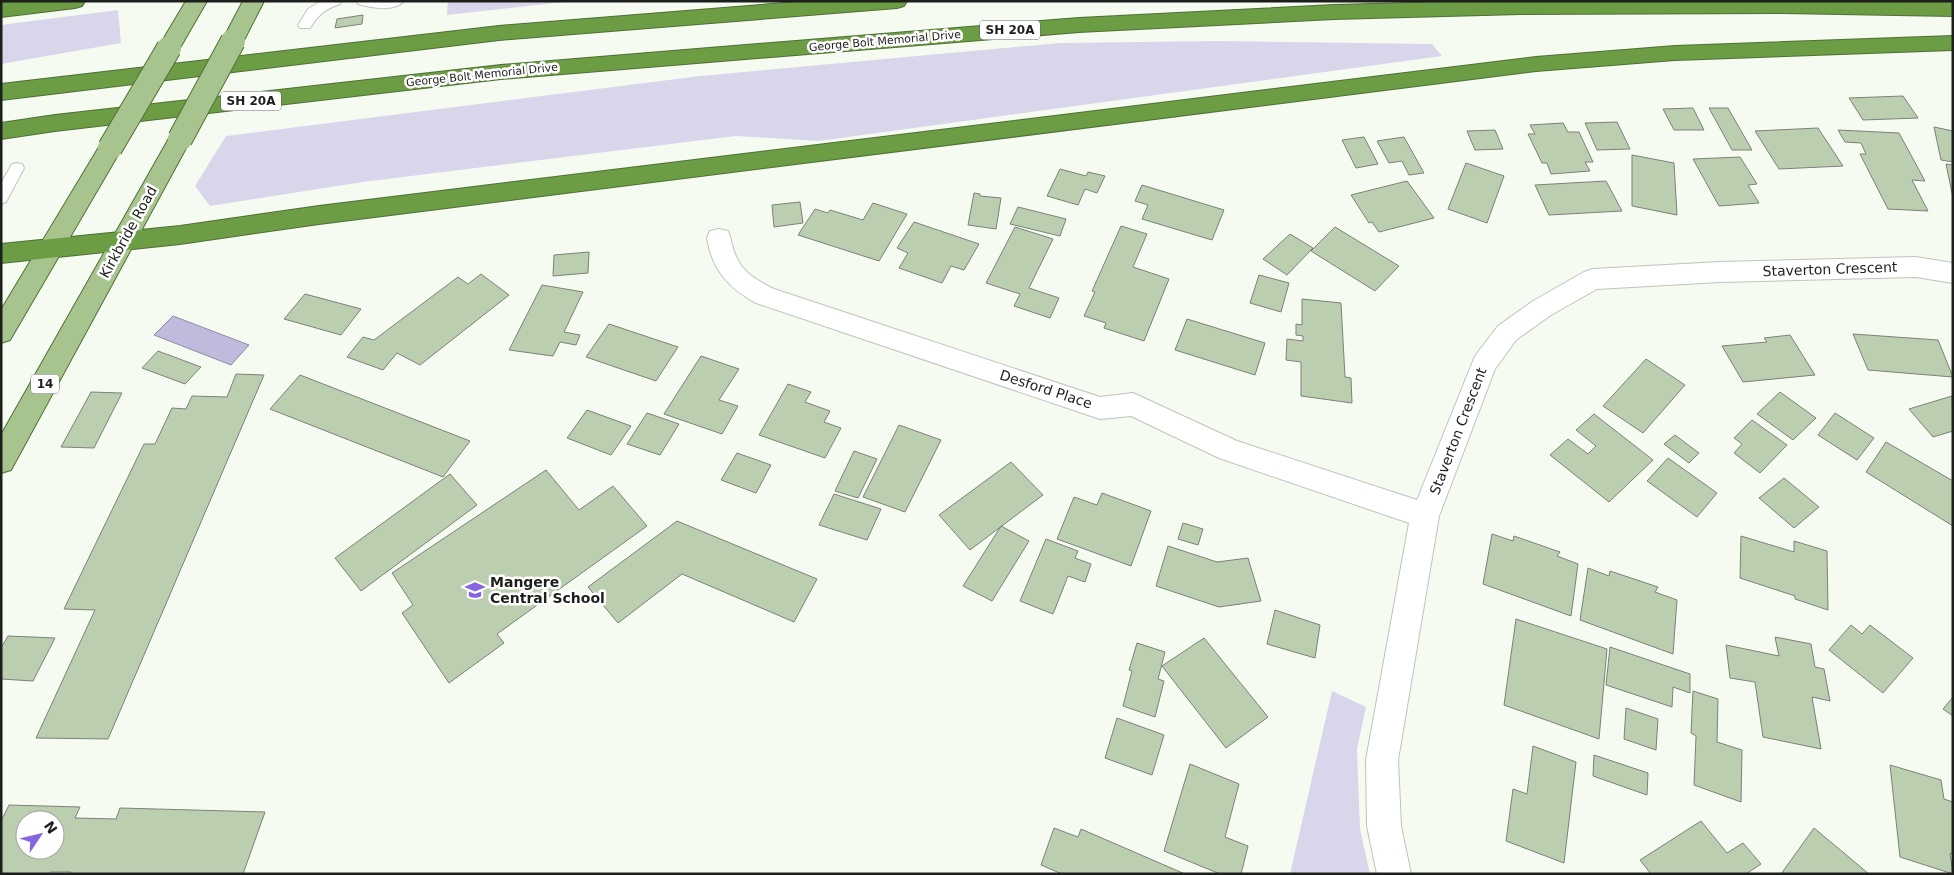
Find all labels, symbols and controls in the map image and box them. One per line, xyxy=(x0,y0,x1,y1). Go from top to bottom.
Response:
road number: SH 20A xyxy=(980,20,1040,40)
street label: George Bolt Memorial Drive xyxy=(808,28,962,54)
street label: George Bolt Memorial Drive xyxy=(405,61,559,89)
road number: SH 20A xyxy=(221,92,281,110)
street label: Kirkbride Road xyxy=(96,183,160,281)
street label: Staverton Crescent xyxy=(1762,259,1898,279)
street label: Staverton Crescent xyxy=(1426,365,1490,497)
street label: Desford Place xyxy=(998,367,1094,411)
road number: 14 xyxy=(31,374,59,394)
place label: Mangere Central School xyxy=(490,574,605,606)
school or university icon: Mangere Central School xyxy=(464,579,486,601)
north arrow xyxy=(15,810,65,860)
text: N xyxy=(41,818,61,837)

